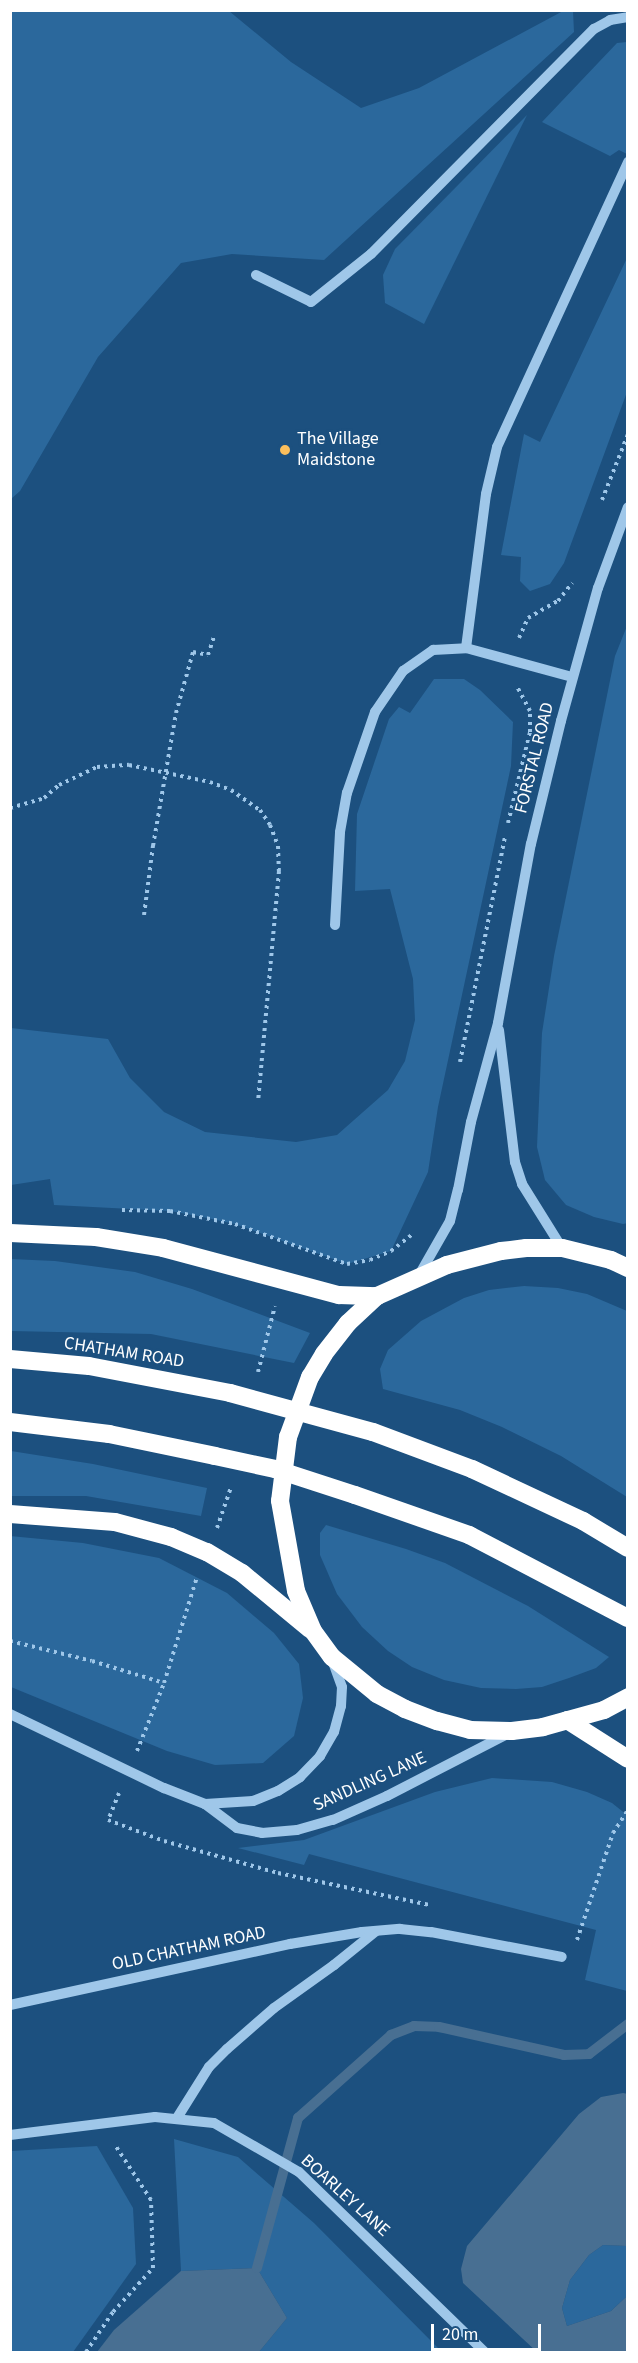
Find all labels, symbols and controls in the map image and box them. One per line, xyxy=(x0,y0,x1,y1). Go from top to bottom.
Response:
place label: The Village Maidstone xyxy=(297,429,379,472)
marker: The Village Maidstone xyxy=(278,443,292,457)
street label: FORSTAL ROAD xyxy=(511,700,559,816)
street label: CHATHAM ROAD xyxy=(62,1333,186,1373)
street label: SANDLING LANE xyxy=(310,1747,430,1817)
street label: OLD CHATHAM ROAD xyxy=(110,1922,268,1976)
street label: BOARLEY LANE xyxy=(296,2150,394,2242)
scale bar xyxy=(434,2312,544,2350)
text: 20 m xyxy=(442,2322,478,2347)

